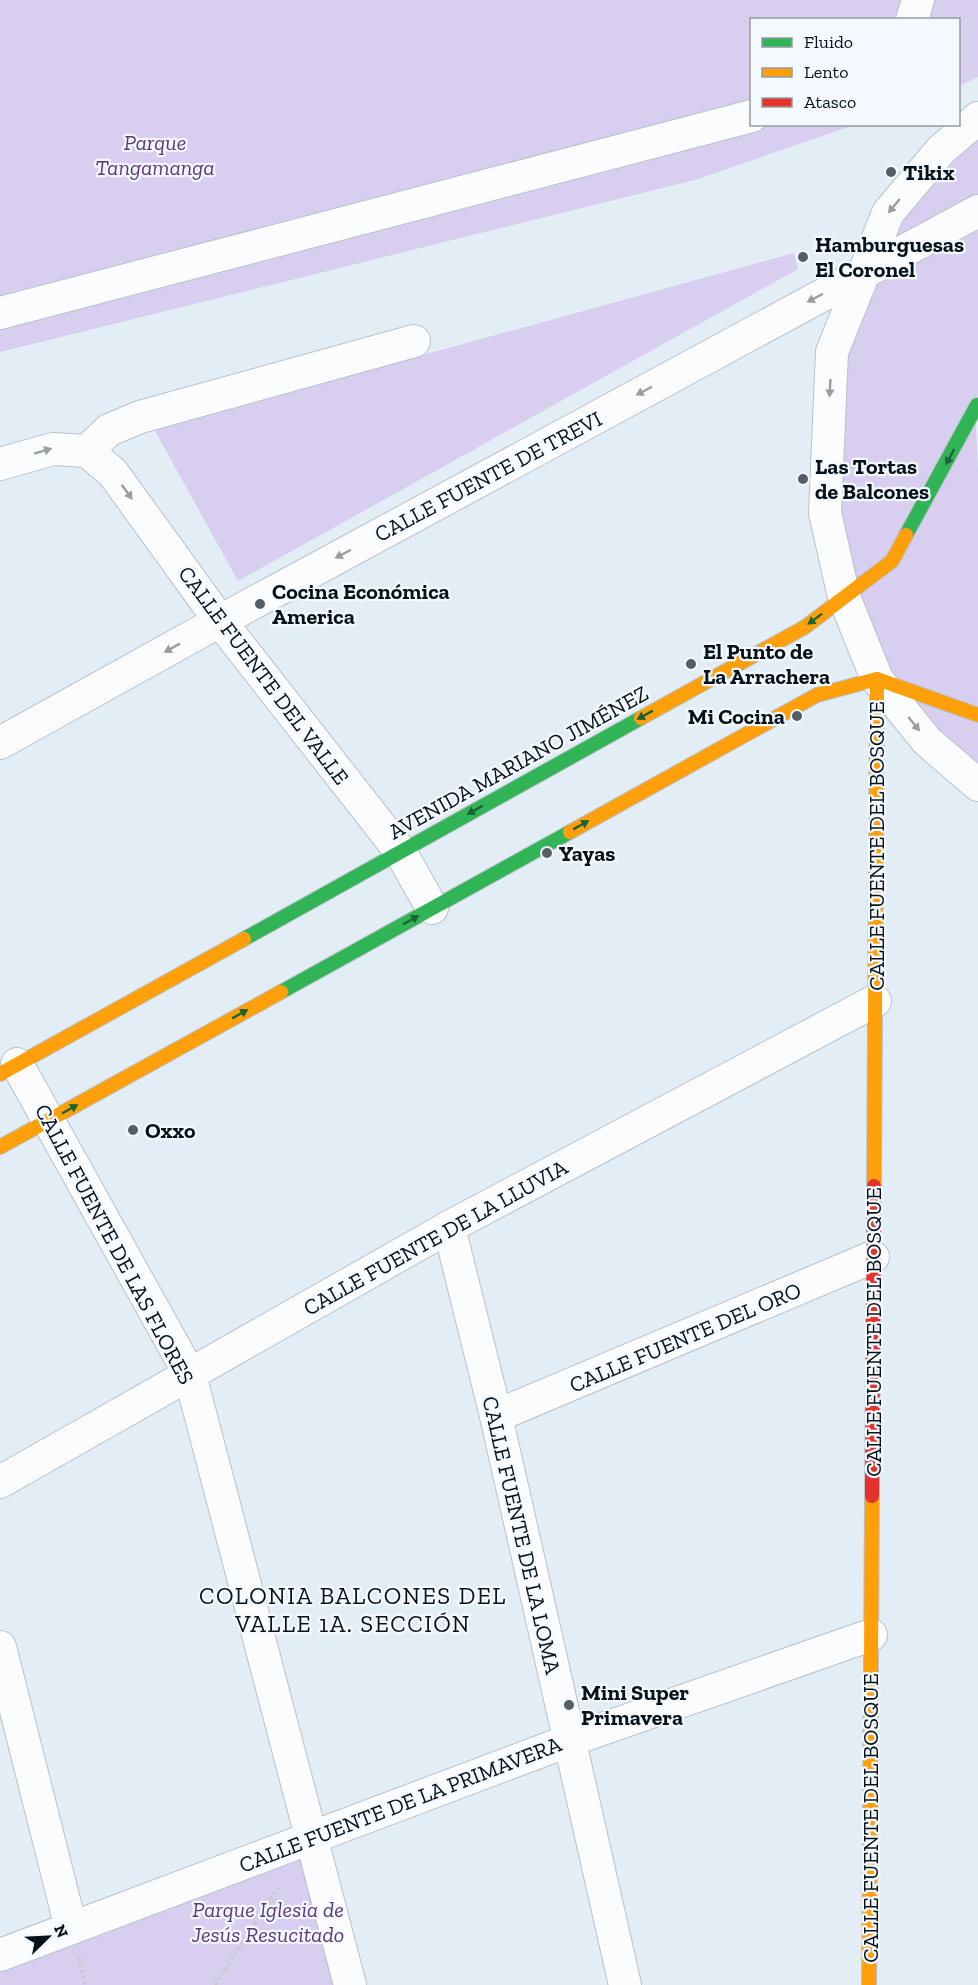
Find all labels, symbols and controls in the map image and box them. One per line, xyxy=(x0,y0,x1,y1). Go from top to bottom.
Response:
legend xyxy=(750,18,960,126)
text: Fluido xyxy=(804,31,853,53)
text: Lento xyxy=(804,61,849,83)
text: Atasco xyxy=(804,91,856,113)
park label: Parque Tangamanga xyxy=(95,129,215,181)
place label: Tikix xyxy=(903,159,955,186)
marker: Tikix xyxy=(884,165,898,179)
one-way arrow xyxy=(888,198,901,213)
place label: Hamburguesas El Coronel xyxy=(815,231,964,283)
marker: Hamburguesas El Coronel xyxy=(796,250,810,264)
one-way arrow xyxy=(807,293,824,303)
one-way arrow xyxy=(826,378,835,397)
one-way arrow xyxy=(635,386,652,396)
street label: CALLE FUENTE DE TREVI xyxy=(370,405,606,548)
one-way arrow xyxy=(34,446,52,456)
one-way arrow xyxy=(945,449,955,466)
place label: Las Tortas de Balcones xyxy=(815,453,929,505)
marker: Las Tortas de Balcones xyxy=(796,472,810,486)
one-way arrow xyxy=(121,485,133,500)
one-way arrow xyxy=(334,549,351,559)
street label: CALLE FUENTE DEL VALLE xyxy=(172,561,355,790)
place label: Cocina Económica America xyxy=(272,578,450,630)
marker: Cocina Económica America xyxy=(253,597,267,611)
one-way arrow xyxy=(807,613,822,625)
place label: El Punto de La Arrachera xyxy=(703,638,830,690)
one-way arrow xyxy=(163,643,180,653)
marker: El Punto de La Arrachera xyxy=(684,657,698,671)
street label: AVENIDA MARIANO JIMÉNEZ xyxy=(383,680,653,845)
street label: CALLE FUENTE DEL BOSQUE xyxy=(863,701,890,991)
place label: Mi Cocina xyxy=(688,703,785,730)
marker: Mi Cocina xyxy=(790,709,804,723)
one-way arrow xyxy=(637,710,653,721)
one-way arrow xyxy=(907,716,920,732)
one-way arrow xyxy=(466,805,483,815)
one-way arrow xyxy=(573,820,590,830)
place label: Yayas xyxy=(559,840,615,867)
marker: Yayas xyxy=(540,846,554,860)
one-way arrow xyxy=(402,915,419,925)
one-way arrow xyxy=(232,1009,249,1019)
street label: CALLE FUENTE DE LAS FLORES xyxy=(29,1099,200,1389)
one-way arrow xyxy=(62,1104,79,1114)
place label: Oxxo xyxy=(145,1117,196,1144)
marker: Oxxo xyxy=(126,1123,140,1137)
street label: CALLE FUENTE DE LA LLUVIA xyxy=(298,1153,573,1321)
street label: CALLE FUENTE DEL BOSQUE xyxy=(860,1187,887,1477)
street label: CALLE FUENTE DEL ORO xyxy=(565,1276,805,1399)
street label: CALLE FUENTE DE LA LOMA xyxy=(476,1394,567,1677)
district label: COLONIA BALCONES DEL VALLE 1A. SECCIÓN xyxy=(199,1581,507,1638)
street label: CALLE FUENTE DEL BOSQUE xyxy=(857,1673,884,1963)
place label: Mini Super Primavera xyxy=(581,1679,689,1731)
marker: Mini Super Primavera xyxy=(562,1698,576,1712)
street label: CALLE FUENTE DE LA PRIMAVERA xyxy=(235,1730,566,1879)
park label: Parque Iglesia de Jesús Resucitado xyxy=(191,1896,344,1948)
north arrow xyxy=(18,1907,78,1967)
text: N xyxy=(50,1922,72,1941)

